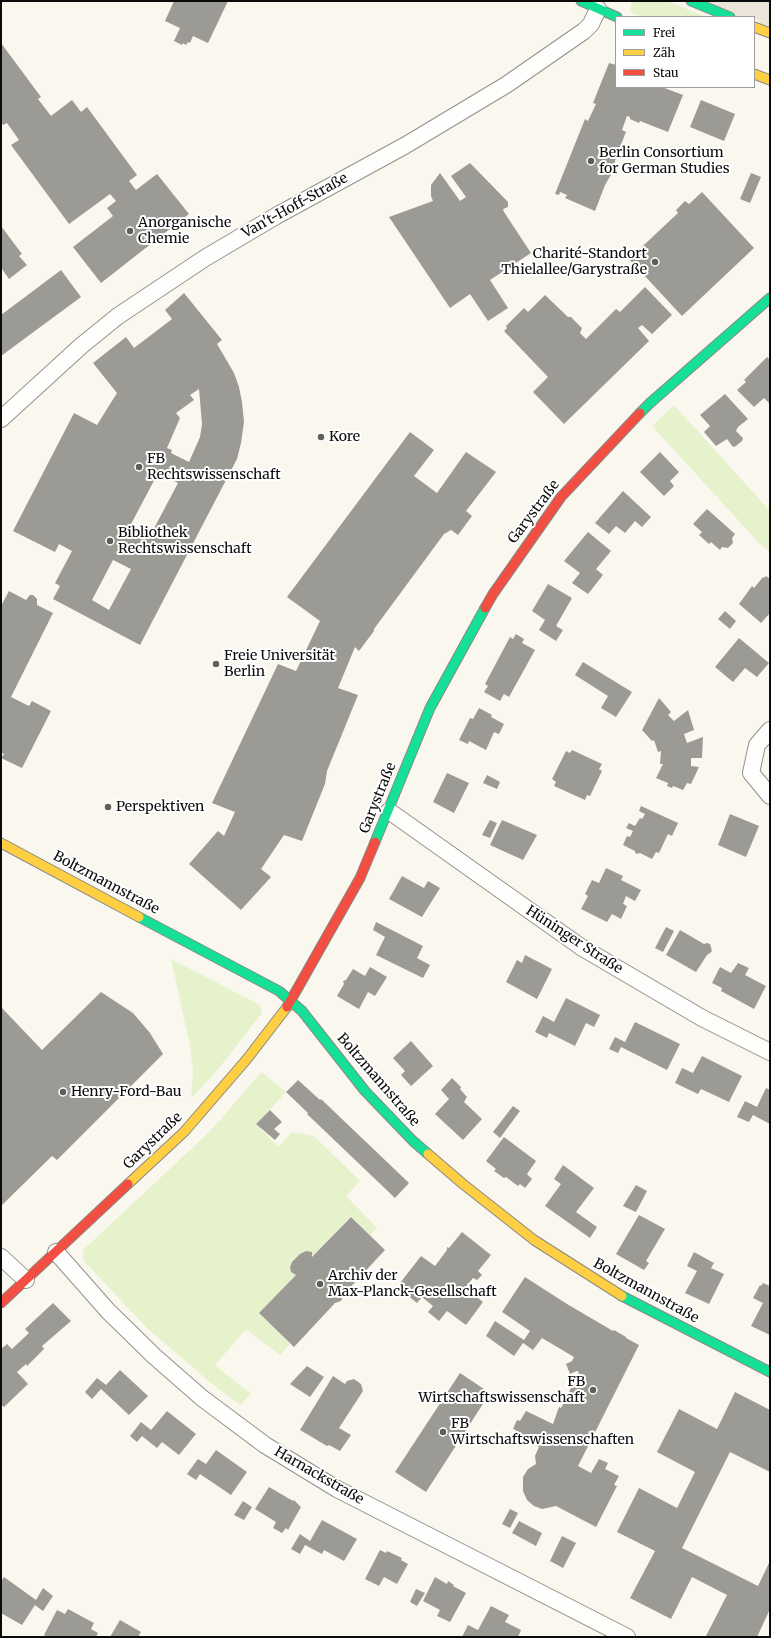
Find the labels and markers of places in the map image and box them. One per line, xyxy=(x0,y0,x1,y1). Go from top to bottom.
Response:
place label: Berlin Consortium for German Studies xyxy=(599,145,730,178)
marker: Berlin Consortium for German Studies xyxy=(586,156,596,166)
place label: Anorganische Chemie xyxy=(138,215,231,248)
marker: Anorganische Chemie xyxy=(125,226,135,236)
place label: Charité-Standort Thielallee/Garystraße xyxy=(501,246,647,278)
marker: Charité-Standort Thielallee/Garystraße xyxy=(650,257,660,267)
place label: Kore xyxy=(329,429,360,445)
marker: Kore xyxy=(316,432,326,442)
place label: FB Rechtswissenschaft xyxy=(147,451,281,484)
marker: FB Rechtswissenschaft xyxy=(134,462,144,472)
place label: Bibliothek Rechtswissenschaft xyxy=(118,525,252,558)
marker: Bibliothek Rechtswissenschaft xyxy=(105,536,115,546)
place label: Freie Universität Berlin xyxy=(224,648,335,680)
marker: Freie Universität Berlin xyxy=(211,659,221,669)
place label: Perspektiven xyxy=(116,799,204,815)
marker: Perspektiven xyxy=(103,802,113,812)
place label: Henry-Ford-Bau xyxy=(71,1084,182,1100)
marker: Henry-Ford-Bau xyxy=(58,1087,68,1097)
place label: Archiv der Max-Planck-Gesellschaft xyxy=(328,1268,497,1300)
marker: Archiv der Max-Planck-Gesellschaft xyxy=(315,1279,325,1289)
place label: FB Wirtschaftswissenschaft xyxy=(418,1374,585,1406)
marker: FB Wirtschaftswissenschaft xyxy=(588,1385,598,1395)
place label: FB Wirtschaftswissenschaften xyxy=(451,1416,634,1448)
marker: FB Wirtschaftswissenschaften xyxy=(438,1427,448,1437)

